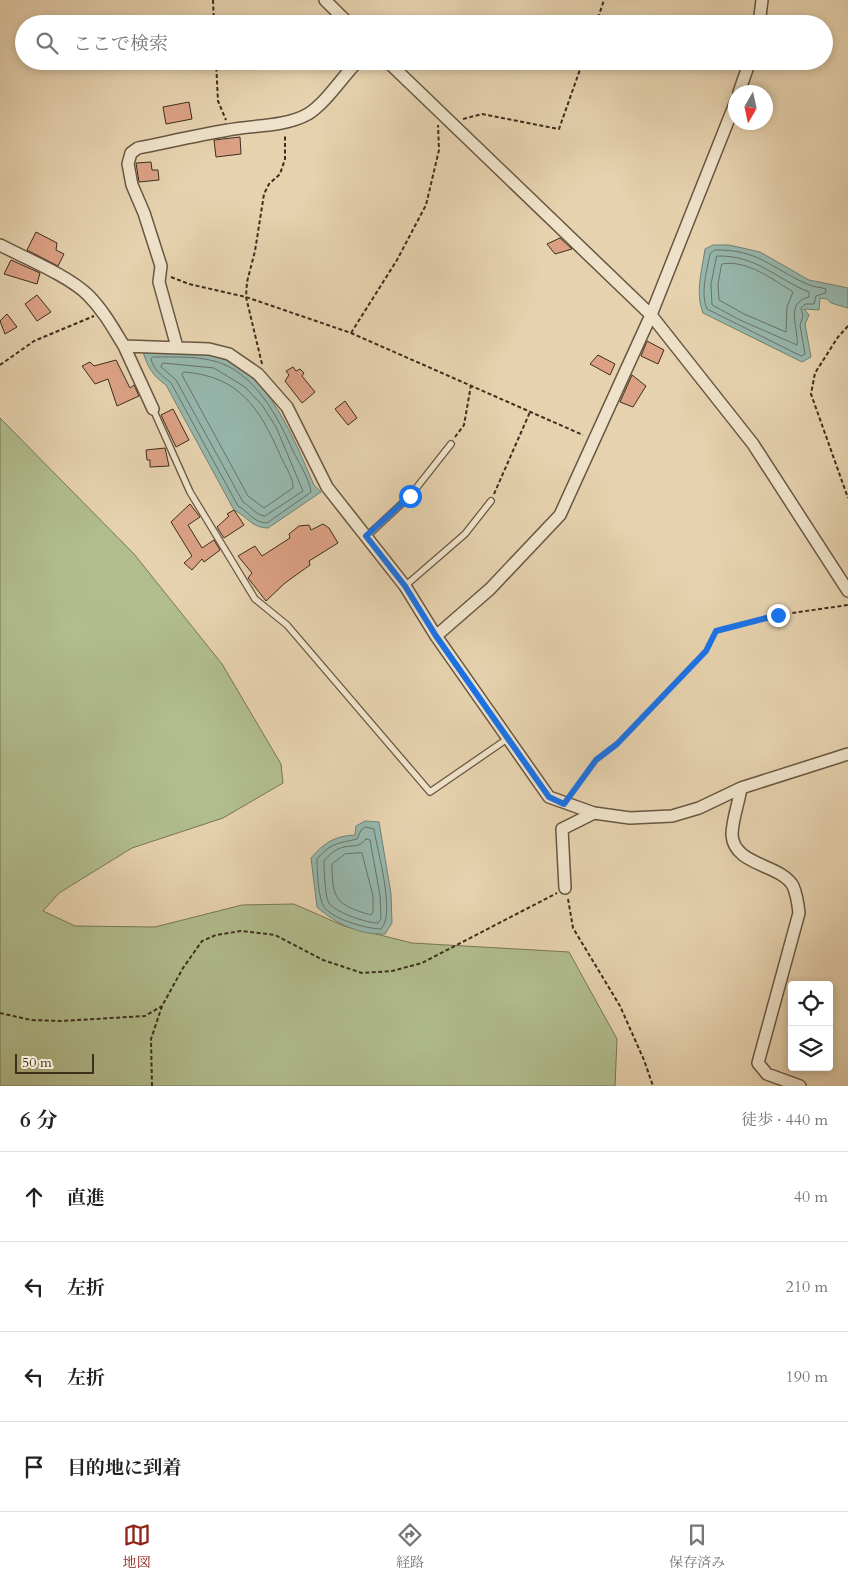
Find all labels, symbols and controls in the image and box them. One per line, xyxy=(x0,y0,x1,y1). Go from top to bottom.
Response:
search box xyxy=(15,15,833,70)
icon: search xyxy=(33,29,61,57)
text: ここで検索 xyxy=(73,31,168,57)
north arrow xyxy=(728,85,773,130)
route start xyxy=(399,485,422,508)
route end xyxy=(767,604,790,627)
map controls xyxy=(788,981,833,1071)
button: locate xyxy=(788,981,833,1026)
button: layers xyxy=(788,1026,833,1071)
scale bar xyxy=(15,1051,94,1074)
text: 50 m xyxy=(22,1053,52,1072)
text: 6 分 xyxy=(20,1106,57,1135)
text: 徒歩 · 440 m xyxy=(741,1109,828,1131)
icon: ahead xyxy=(20,1183,48,1211)
text: 直進 xyxy=(67,1185,105,1211)
text: 40 m xyxy=(794,1186,828,1208)
icon: left xyxy=(20,1273,48,1301)
text: 左折 xyxy=(67,1275,105,1301)
text: 210 m xyxy=(786,1276,828,1298)
icon: left xyxy=(20,1363,48,1391)
text: 左折 xyxy=(67,1365,105,1391)
text: 190 m xyxy=(786,1366,828,1388)
icon: arrive xyxy=(20,1453,48,1481)
text: 目的地に到着 xyxy=(67,1455,181,1481)
tab: 地図 xyxy=(123,1521,151,1572)
tab: 経路 xyxy=(396,1521,424,1572)
tab: 保存済み xyxy=(669,1521,725,1572)

